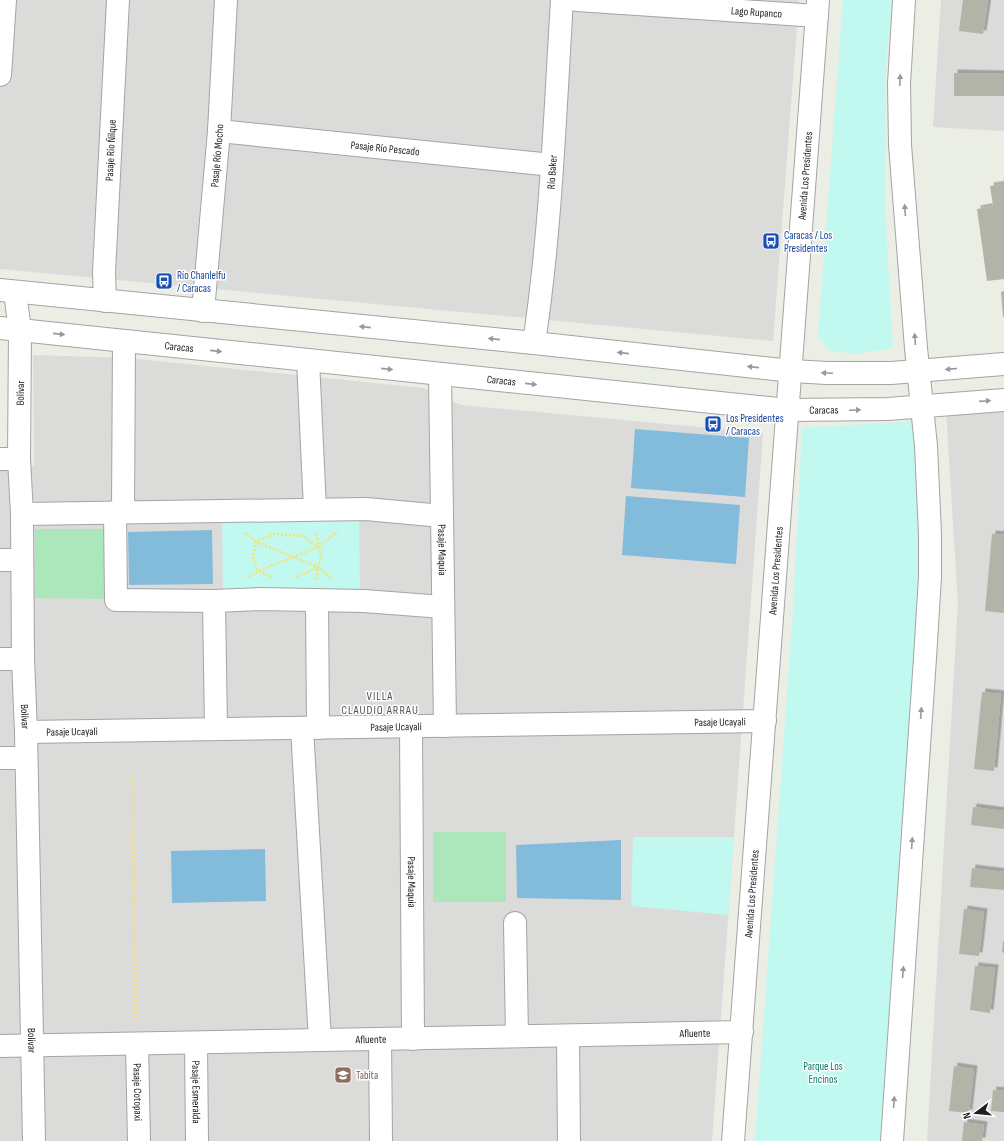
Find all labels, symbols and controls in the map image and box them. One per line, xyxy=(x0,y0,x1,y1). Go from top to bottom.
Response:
street label: Lago Rupanco xyxy=(731,4,783,21)
one-way arrow xyxy=(896,74,903,86)
street label: Pasaje Río Ñilque xyxy=(103,119,119,181)
street label: Pasaje Río Mocho xyxy=(208,123,226,188)
street label: Avenida Los Presidentes xyxy=(796,131,815,221)
street label: Pasaje Río Pescado xyxy=(350,138,421,158)
street label: Río Baker xyxy=(545,154,560,190)
one-way arrow xyxy=(902,204,909,216)
place label: Caracas / Los Presidentes xyxy=(784,229,832,255)
bus stop icon: Caracas / Los Presidentes xyxy=(761,231,781,251)
place label: Río Chanlelfu / Caracas xyxy=(177,269,226,295)
bus stop icon: Río Chanlelfu / Caracas xyxy=(154,271,174,291)
one-way arrow xyxy=(359,324,371,330)
one-way arrow xyxy=(53,331,65,337)
one-way arrow xyxy=(912,333,919,345)
one-way arrow xyxy=(488,336,500,343)
street label: Caracas xyxy=(164,339,194,355)
one-way arrow xyxy=(210,347,222,354)
one-way arrow xyxy=(617,350,630,356)
one-way arrow xyxy=(747,363,759,370)
one-way arrow xyxy=(381,365,393,372)
one-way arrow xyxy=(945,365,957,372)
one-way arrow xyxy=(820,370,833,376)
street label: Caracas xyxy=(486,373,516,389)
street label: Bolívar xyxy=(14,380,27,406)
one-way arrow xyxy=(524,380,537,387)
one-way arrow xyxy=(979,398,991,405)
street label: Caracas xyxy=(809,403,838,417)
one-way arrow xyxy=(849,407,862,413)
place label: Los Presidentes / Caracas xyxy=(726,412,784,438)
bus stop icon: Los Presidentes / Caracas xyxy=(703,414,723,434)
street label: Pasaje Maquia xyxy=(435,524,449,576)
street label: Avenida Los Presidentes xyxy=(766,526,786,616)
district label: VILLA CLAUDIO ARRAU xyxy=(341,689,419,718)
street label: Bolívar xyxy=(18,704,32,729)
one-way arrow xyxy=(918,707,925,719)
street label: Pasaje Ucayali xyxy=(694,715,746,729)
street label: Pasaje Ucayali xyxy=(370,720,422,734)
street label: Pasaje Ucayali xyxy=(46,725,98,739)
one-way arrow xyxy=(909,837,916,849)
street label: Avenida Los Presidentes xyxy=(742,849,762,939)
street label: Pasaje Maquia xyxy=(405,856,418,908)
one-way arrow xyxy=(899,966,906,978)
street label: Afluente xyxy=(678,1027,711,1040)
street label: Bolívar xyxy=(25,1028,38,1053)
street label: Afluente xyxy=(354,1033,387,1046)
street label: Pasaje Esmeralda xyxy=(189,1060,203,1124)
park label: Parque Los Encinos xyxy=(803,1060,843,1086)
street label: Pasaje Cotopaxi xyxy=(130,1063,145,1121)
school or university icon: Tabita xyxy=(333,1065,353,1085)
place label: Tabita xyxy=(356,1069,378,1082)
north arrow xyxy=(956,1093,996,1133)
one-way arrow xyxy=(891,1096,898,1108)
text: N xyxy=(960,1111,974,1120)

